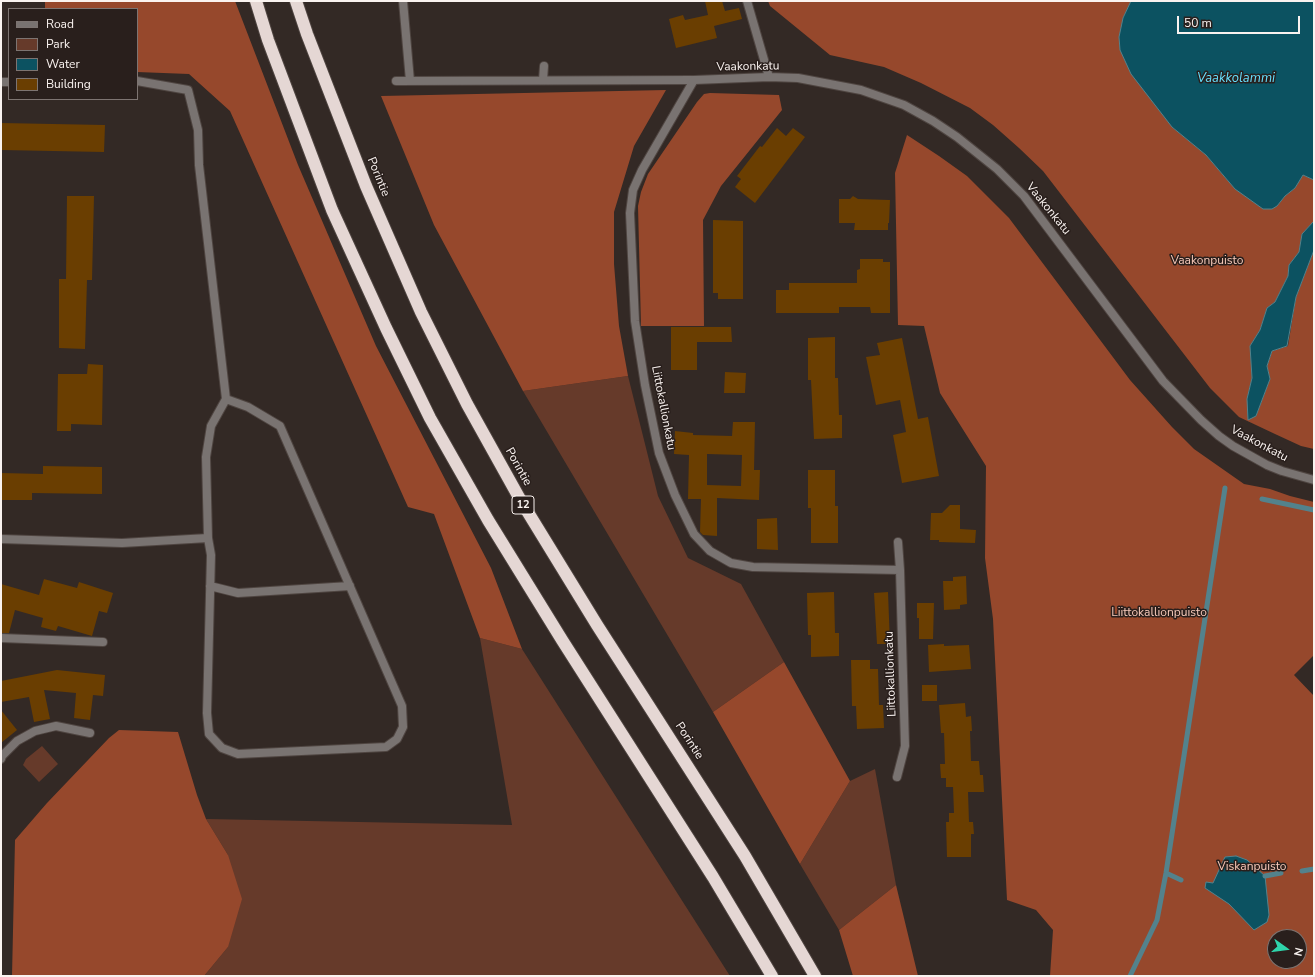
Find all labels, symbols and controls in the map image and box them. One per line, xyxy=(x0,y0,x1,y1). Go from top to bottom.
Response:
legend xyxy=(8,8,138,100)
scale bar xyxy=(1179,8,1302,34)
text: 50 m xyxy=(1184,15,1212,31)
text: Road xyxy=(46,16,74,32)
text: Park xyxy=(46,36,70,52)
text: Water xyxy=(46,56,80,72)
street label: Vaakonkatu xyxy=(716,59,780,75)
water label: Vaakkolammi xyxy=(1197,71,1275,87)
text: Building xyxy=(46,76,91,92)
street label: Porintie xyxy=(364,155,392,199)
street label: Vaakonkatu xyxy=(1023,180,1073,238)
park label: Vaakonpuisto xyxy=(1171,254,1243,268)
street label: Liittokallionkatu xyxy=(648,364,678,452)
street label: Vaakonkatu xyxy=(1228,423,1290,465)
street label: Porintie xyxy=(502,445,534,489)
road number: 12 xyxy=(512,496,534,514)
park label: Liittokallionpuisto xyxy=(1111,606,1207,620)
street label: Liittokallionkatu xyxy=(882,631,900,717)
street label: Porintie xyxy=(672,720,706,762)
park label: Viskanpuisto xyxy=(1218,860,1286,874)
north arrow xyxy=(1267,929,1307,969)
text: N xyxy=(1290,946,1306,958)

